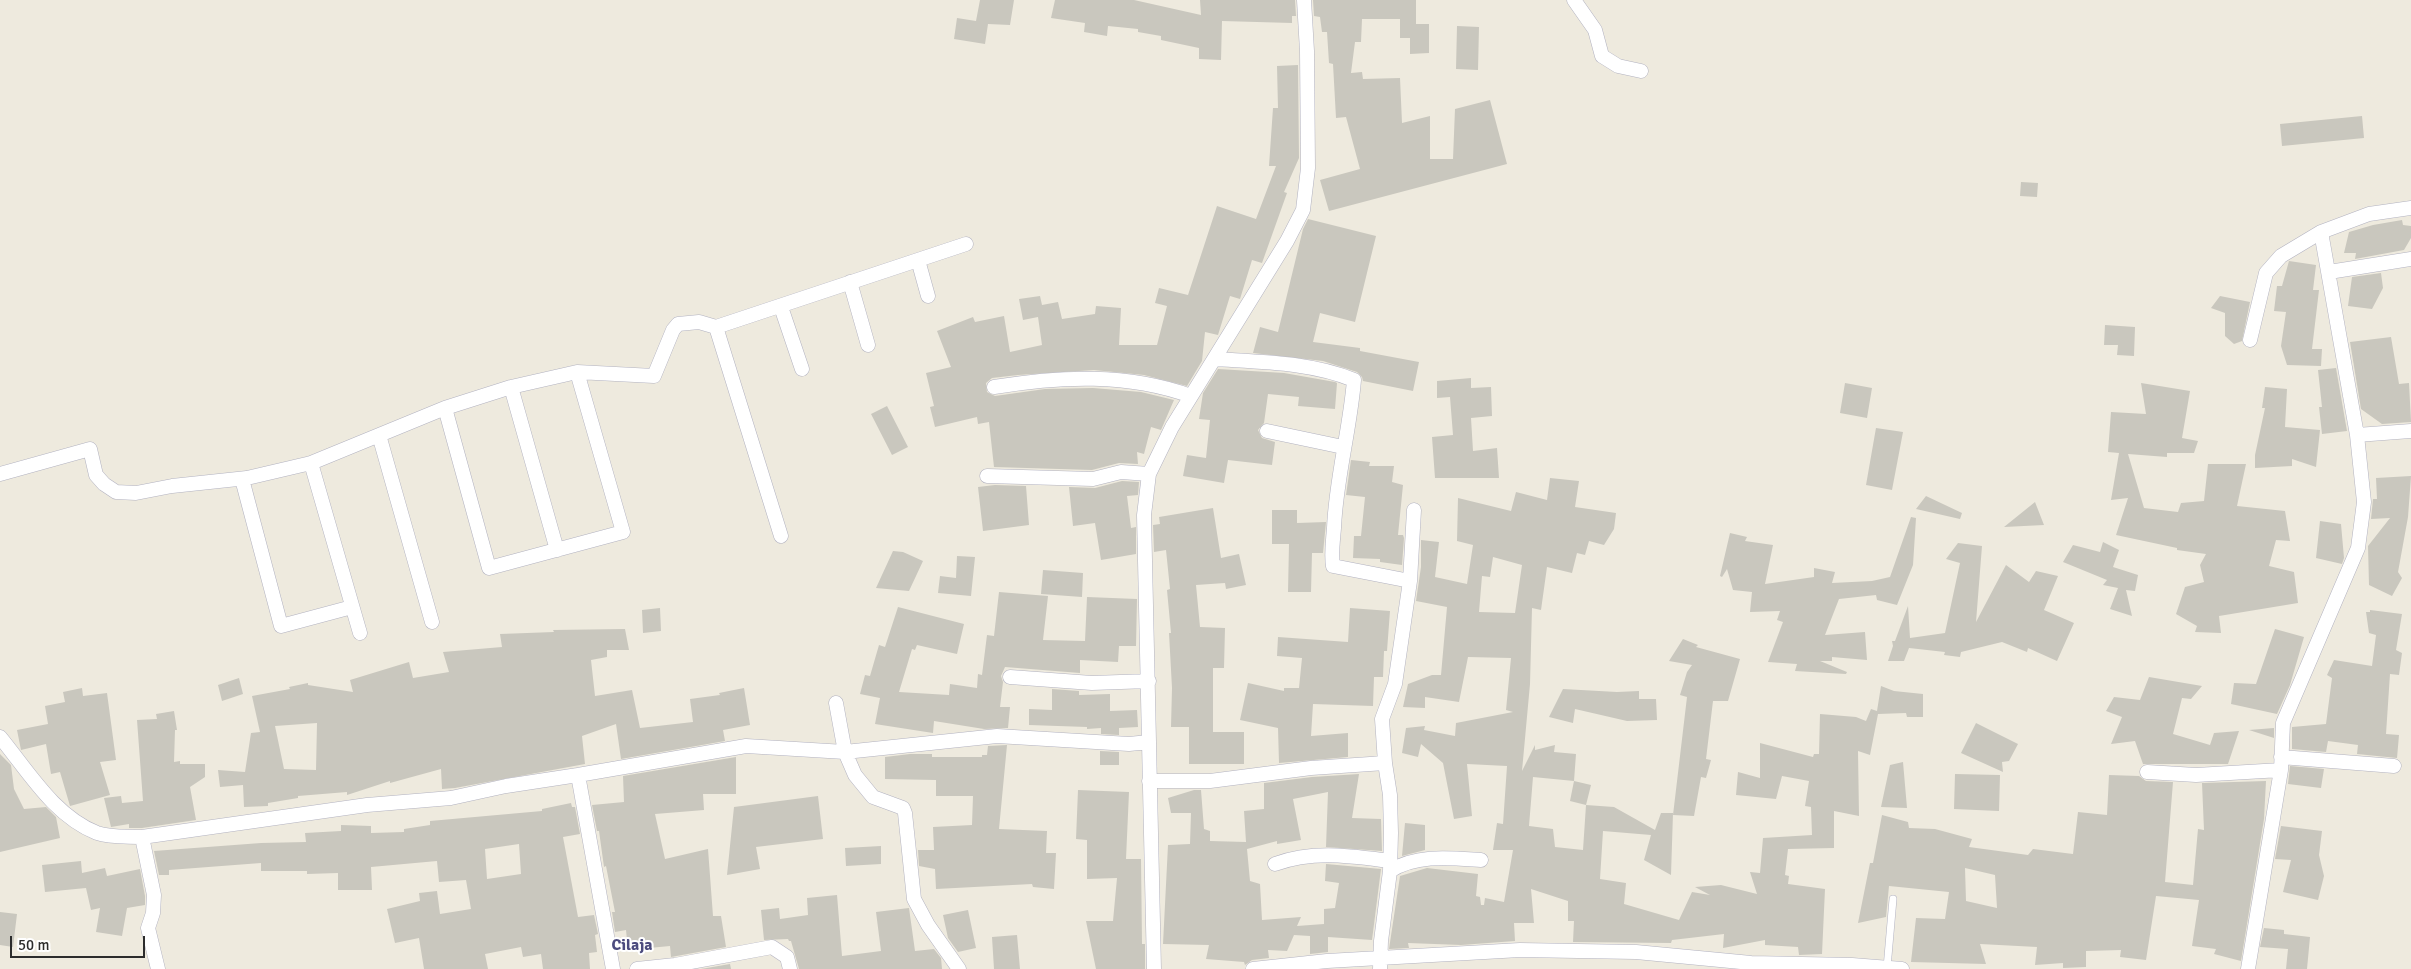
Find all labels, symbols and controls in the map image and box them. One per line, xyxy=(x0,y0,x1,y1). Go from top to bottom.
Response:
scale bar xyxy=(12,926,148,958)
text: 50 m xyxy=(18,936,49,954)
district label: Cilaja xyxy=(612,936,652,956)

